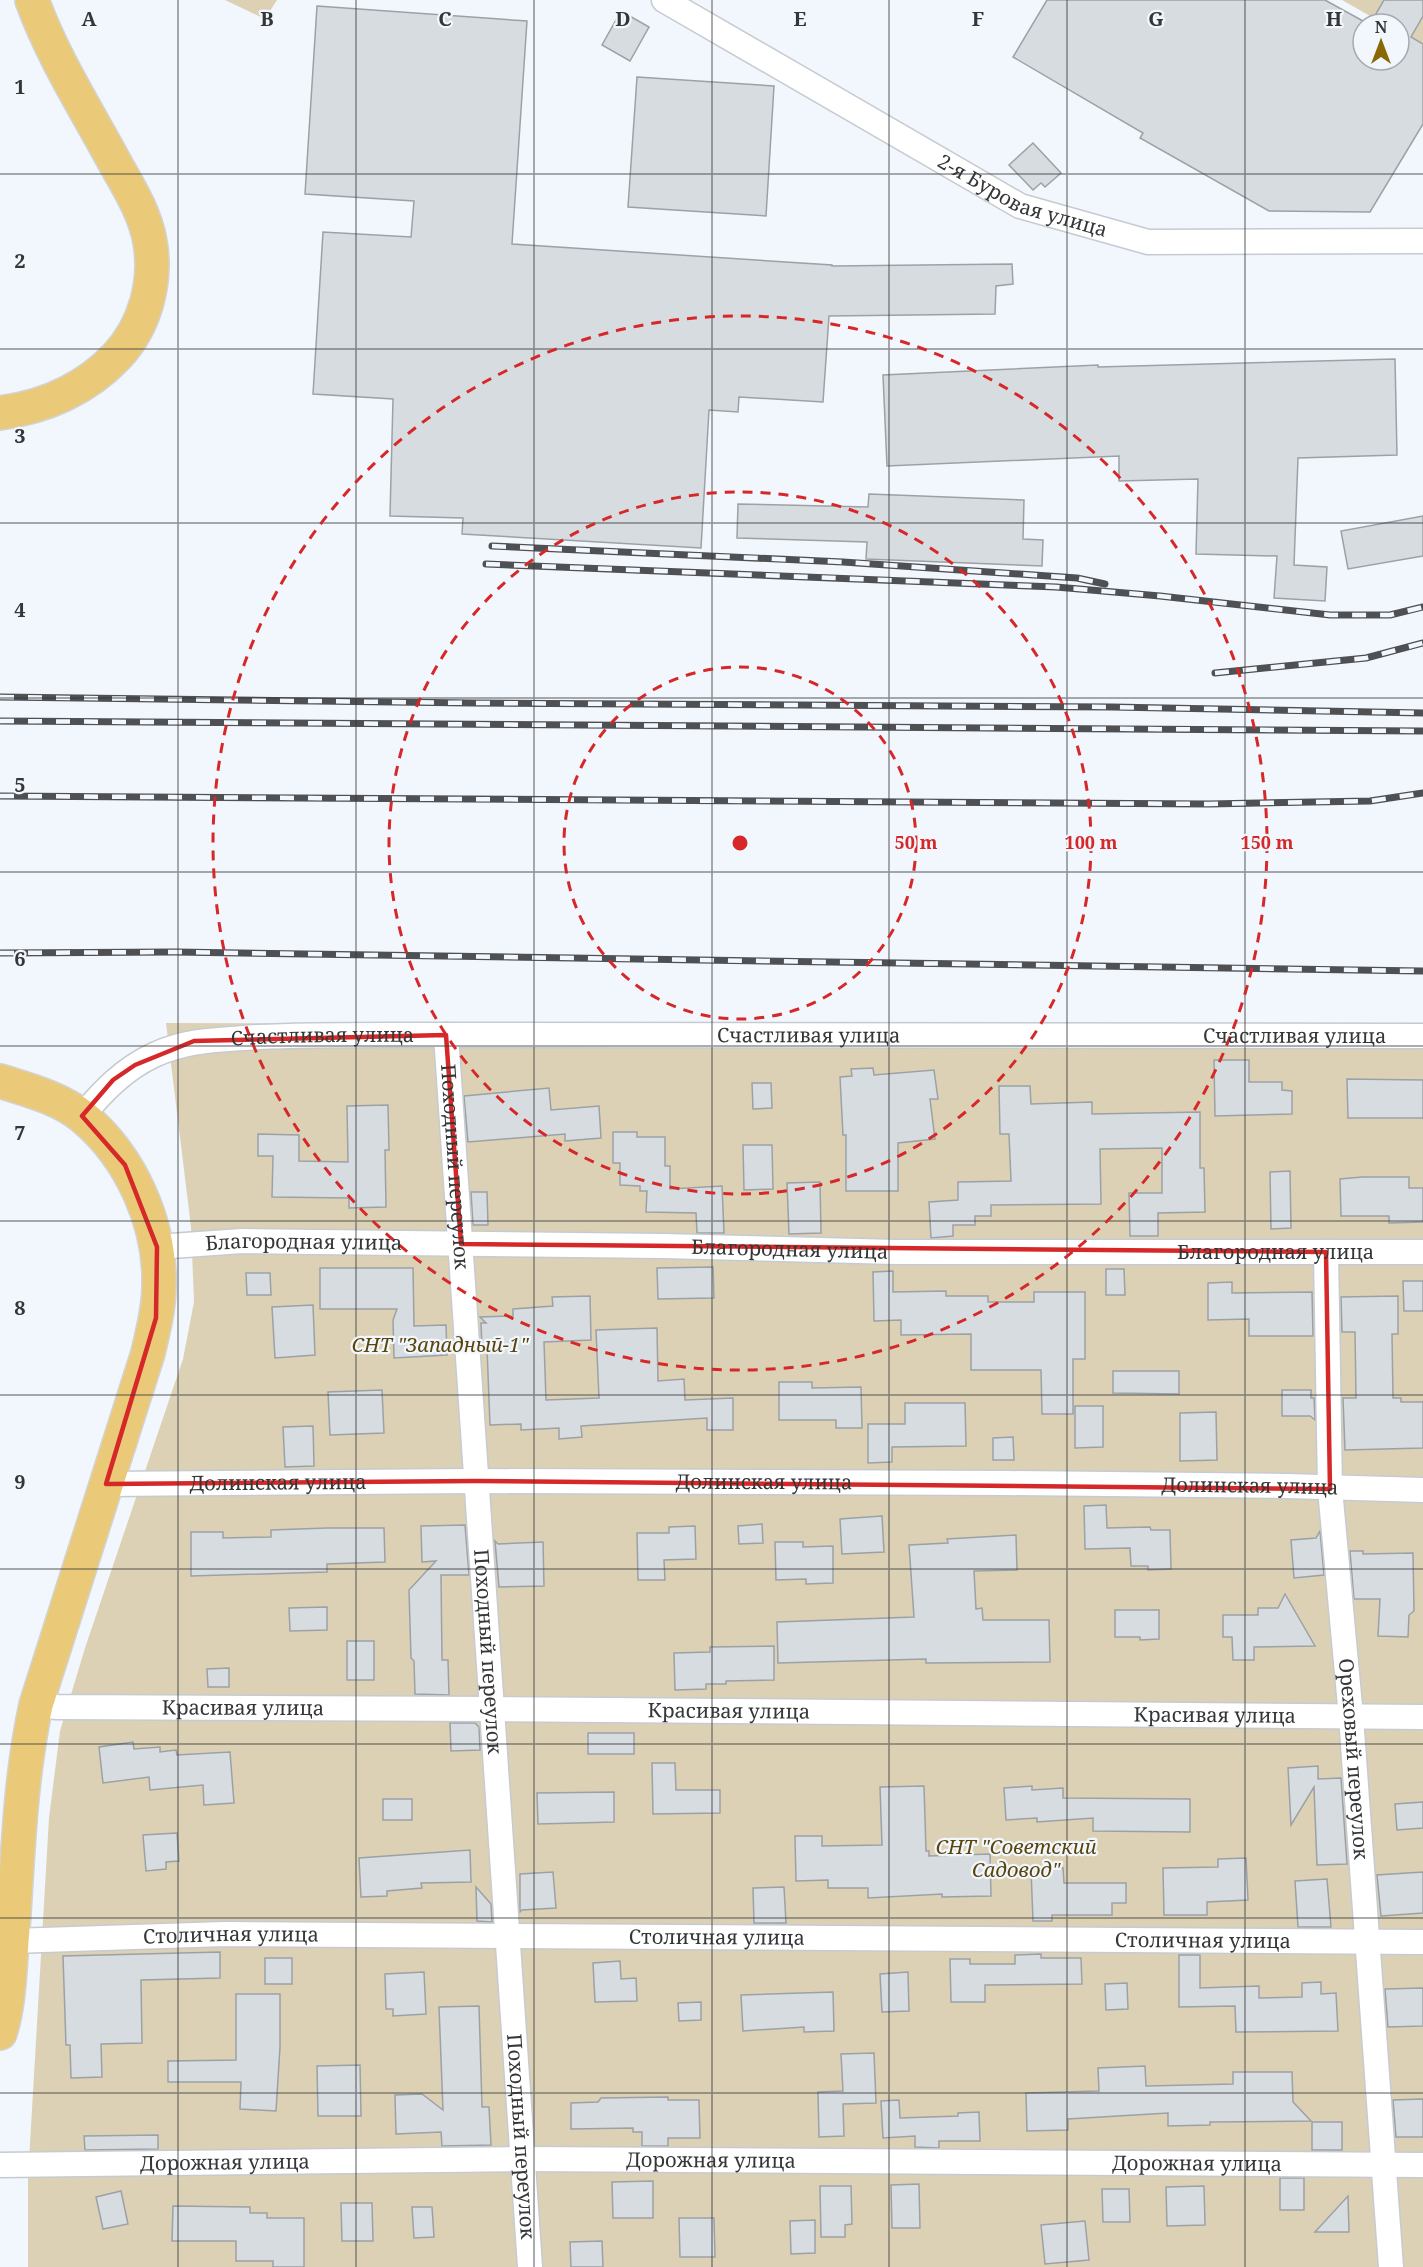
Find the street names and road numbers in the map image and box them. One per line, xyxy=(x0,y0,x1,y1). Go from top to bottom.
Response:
street label: 2-я Буровая улица xyxy=(933,147,1111,243)
street label: Счастливая улица xyxy=(230,1021,414,1052)
street label: Счастливая улица xyxy=(717,1021,900,1048)
street label: Счастливая улица xyxy=(1203,1022,1386,1049)
street label: Походный переулок xyxy=(435,1063,476,1270)
street label: Благородная улица xyxy=(204,1227,403,1257)
street label: Благородная улица xyxy=(691,1233,889,1265)
street label: Благородная улица xyxy=(1177,1238,1374,1265)
street label: Долинская улица xyxy=(189,1468,367,1496)
street label: Долинская улица xyxy=(675,1468,853,1495)
street label: Долинская улица xyxy=(1161,1471,1339,1501)
street label: Походный переулок xyxy=(468,1548,509,1755)
street label: Ореховый переулок xyxy=(1333,1657,1375,1861)
street label: Красивая улица xyxy=(162,1693,324,1721)
street label: Красивая улица xyxy=(648,1696,810,1725)
street label: Красивая улица xyxy=(1134,1701,1296,1729)
street label: Столичная улица xyxy=(142,1920,319,1950)
street label: Столичная улица xyxy=(629,1923,805,1951)
street label: Столичная улица xyxy=(1115,1926,1291,1954)
street label: Походный переулок xyxy=(501,2033,542,2240)
street label: Дорожная улица xyxy=(626,2146,796,2174)
street label: Дорожная улица xyxy=(140,2147,310,2176)
street label: Дорожная улица xyxy=(1112,2149,1282,2177)

